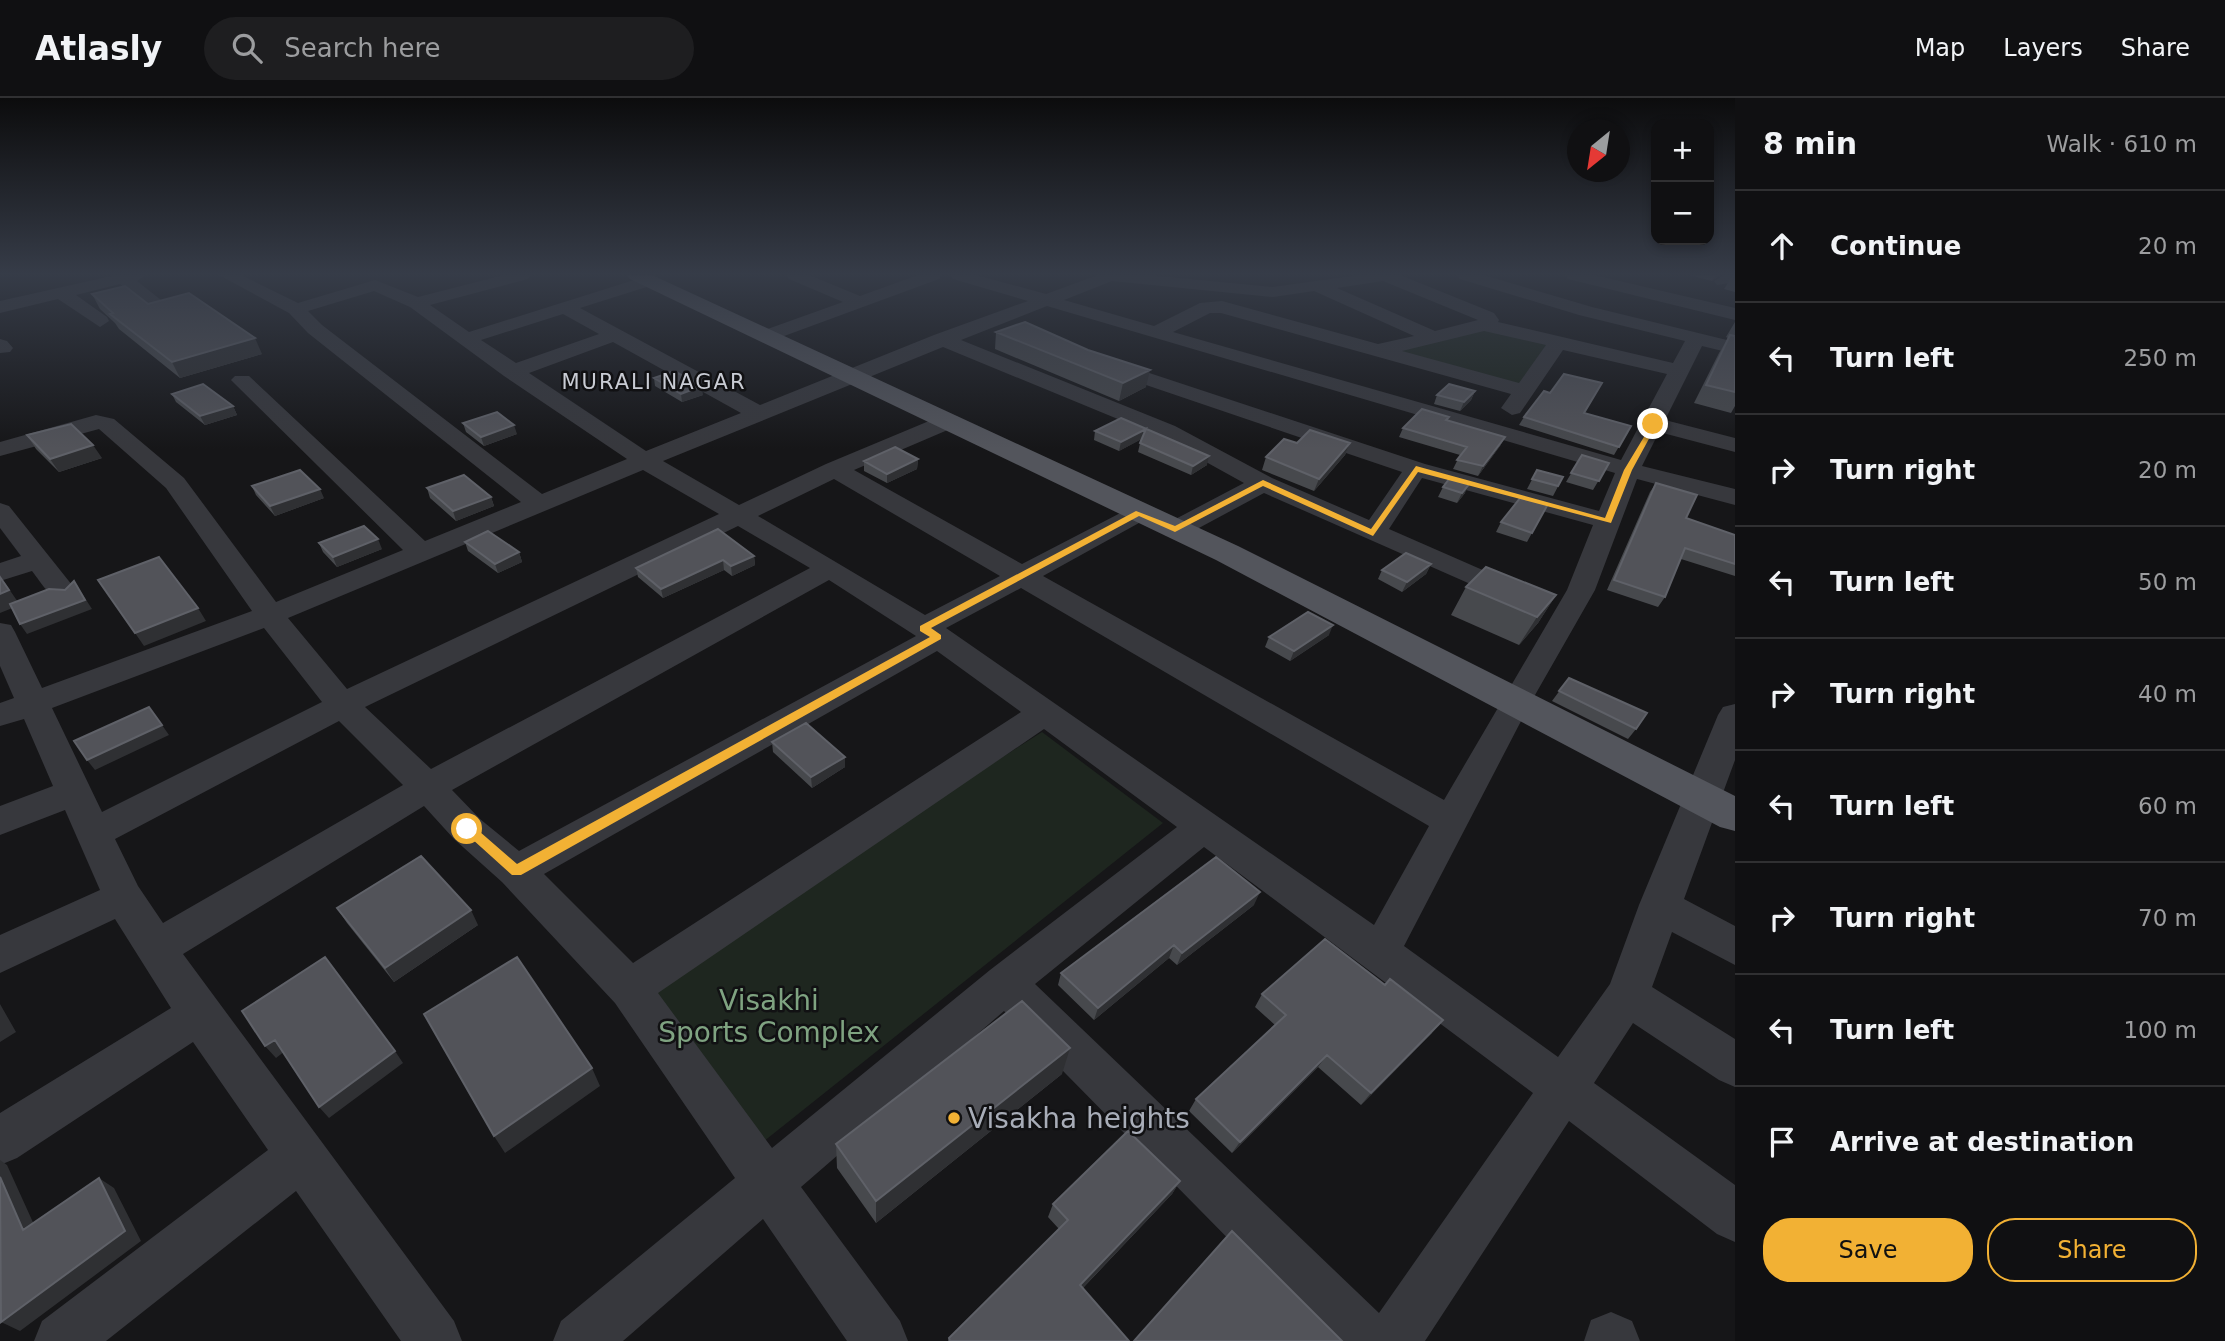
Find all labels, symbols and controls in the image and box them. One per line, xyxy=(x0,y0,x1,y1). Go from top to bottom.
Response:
search box xyxy=(204,17,694,80)
text: Atlasly xyxy=(35,29,162,68)
icon: search xyxy=(228,29,266,67)
text: Search here xyxy=(284,33,441,63)
text: Map xyxy=(1915,34,1965,62)
text: Layers xyxy=(2003,34,2083,62)
text: Share xyxy=(2121,34,2190,62)
north arrow xyxy=(1567,119,1630,182)
map controls xyxy=(1651,119,1714,245)
button: + xyxy=(1651,119,1714,182)
text: 8 min xyxy=(1763,126,1857,161)
text: Walk · 610 m xyxy=(2046,131,2197,157)
button: − xyxy=(1651,182,1714,245)
icon: ahead xyxy=(1763,227,1801,265)
text: Continue xyxy=(1830,231,1961,261)
text: 20 m xyxy=(2138,233,2197,259)
icon: left xyxy=(1763,339,1801,377)
text: Turn left xyxy=(1830,343,1954,373)
text: 250 m xyxy=(2123,345,2197,371)
district label: MURALI NAGAR xyxy=(561,370,747,394)
route end xyxy=(1637,408,1668,439)
icon: right xyxy=(1763,451,1801,489)
text: Turn right xyxy=(1830,455,1975,485)
text: 20 m xyxy=(2138,457,2197,483)
icon: left xyxy=(1763,563,1801,601)
text: Turn left xyxy=(1830,567,1954,597)
text: 50 m xyxy=(2138,569,2197,595)
icon: right xyxy=(1763,675,1801,713)
text: Turn right xyxy=(1830,679,1975,709)
text: 40 m xyxy=(2138,681,2197,707)
icon: left xyxy=(1763,787,1801,825)
text: Turn left xyxy=(1830,791,1954,821)
text: 60 m xyxy=(2138,793,2197,819)
route start xyxy=(451,813,482,844)
icon: right xyxy=(1763,899,1801,937)
text: Turn right xyxy=(1830,903,1975,933)
text: 70 m xyxy=(2138,905,2197,931)
park label: Visakhi Sports Complex xyxy=(658,984,880,1049)
icon: left xyxy=(1763,1011,1801,1049)
text: Turn left xyxy=(1830,1015,1954,1045)
text: 100 m xyxy=(2123,1017,2197,1043)
place label: Visakha heights xyxy=(968,1102,1190,1135)
marker: Visakha heights xyxy=(946,1110,962,1126)
icon: arrive xyxy=(1763,1123,1801,1161)
text: Arrive at destination xyxy=(1830,1127,2134,1157)
button: Save xyxy=(1763,1218,1973,1282)
button: Share xyxy=(1987,1218,2197,1282)

